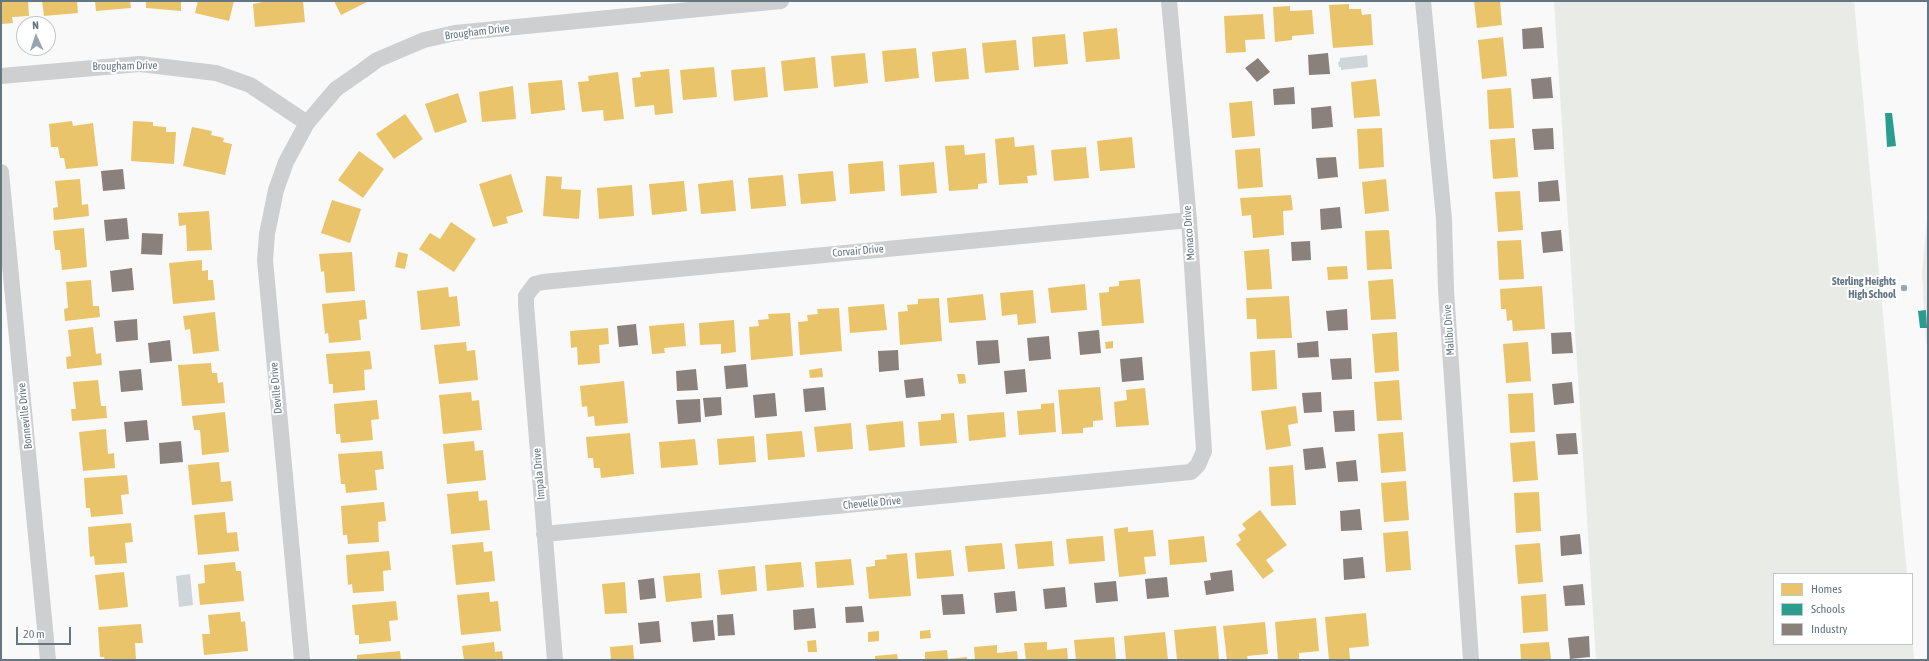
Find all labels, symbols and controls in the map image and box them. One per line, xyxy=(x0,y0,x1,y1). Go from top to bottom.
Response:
north arrow xyxy=(16,16,56,56)
text: N xyxy=(32,19,39,31)
street label: Brougham Drive xyxy=(444,21,510,43)
street label: Brougham Drive xyxy=(92,59,158,73)
street label: Monaco Drive xyxy=(1180,205,1198,261)
street label: Corvair Drive xyxy=(832,242,884,260)
place label: Sterling Heights High School xyxy=(1832,275,1896,301)
marker: Sterling Heights High School xyxy=(1899,283,1909,293)
street label: Malibu Drive xyxy=(1441,304,1457,356)
street label: Deville Drive xyxy=(267,362,285,414)
street label: Bonneville Drive xyxy=(15,382,35,450)
street label: Impala Drive xyxy=(530,448,548,500)
street label: Chevelle Drive xyxy=(842,494,902,512)
legend xyxy=(1773,573,1913,645)
text: Homes xyxy=(1811,582,1842,596)
text: Schools xyxy=(1811,602,1845,616)
scale bar xyxy=(18,619,73,645)
text: Industry xyxy=(1811,622,1848,636)
text: 20 m xyxy=(23,627,45,641)

